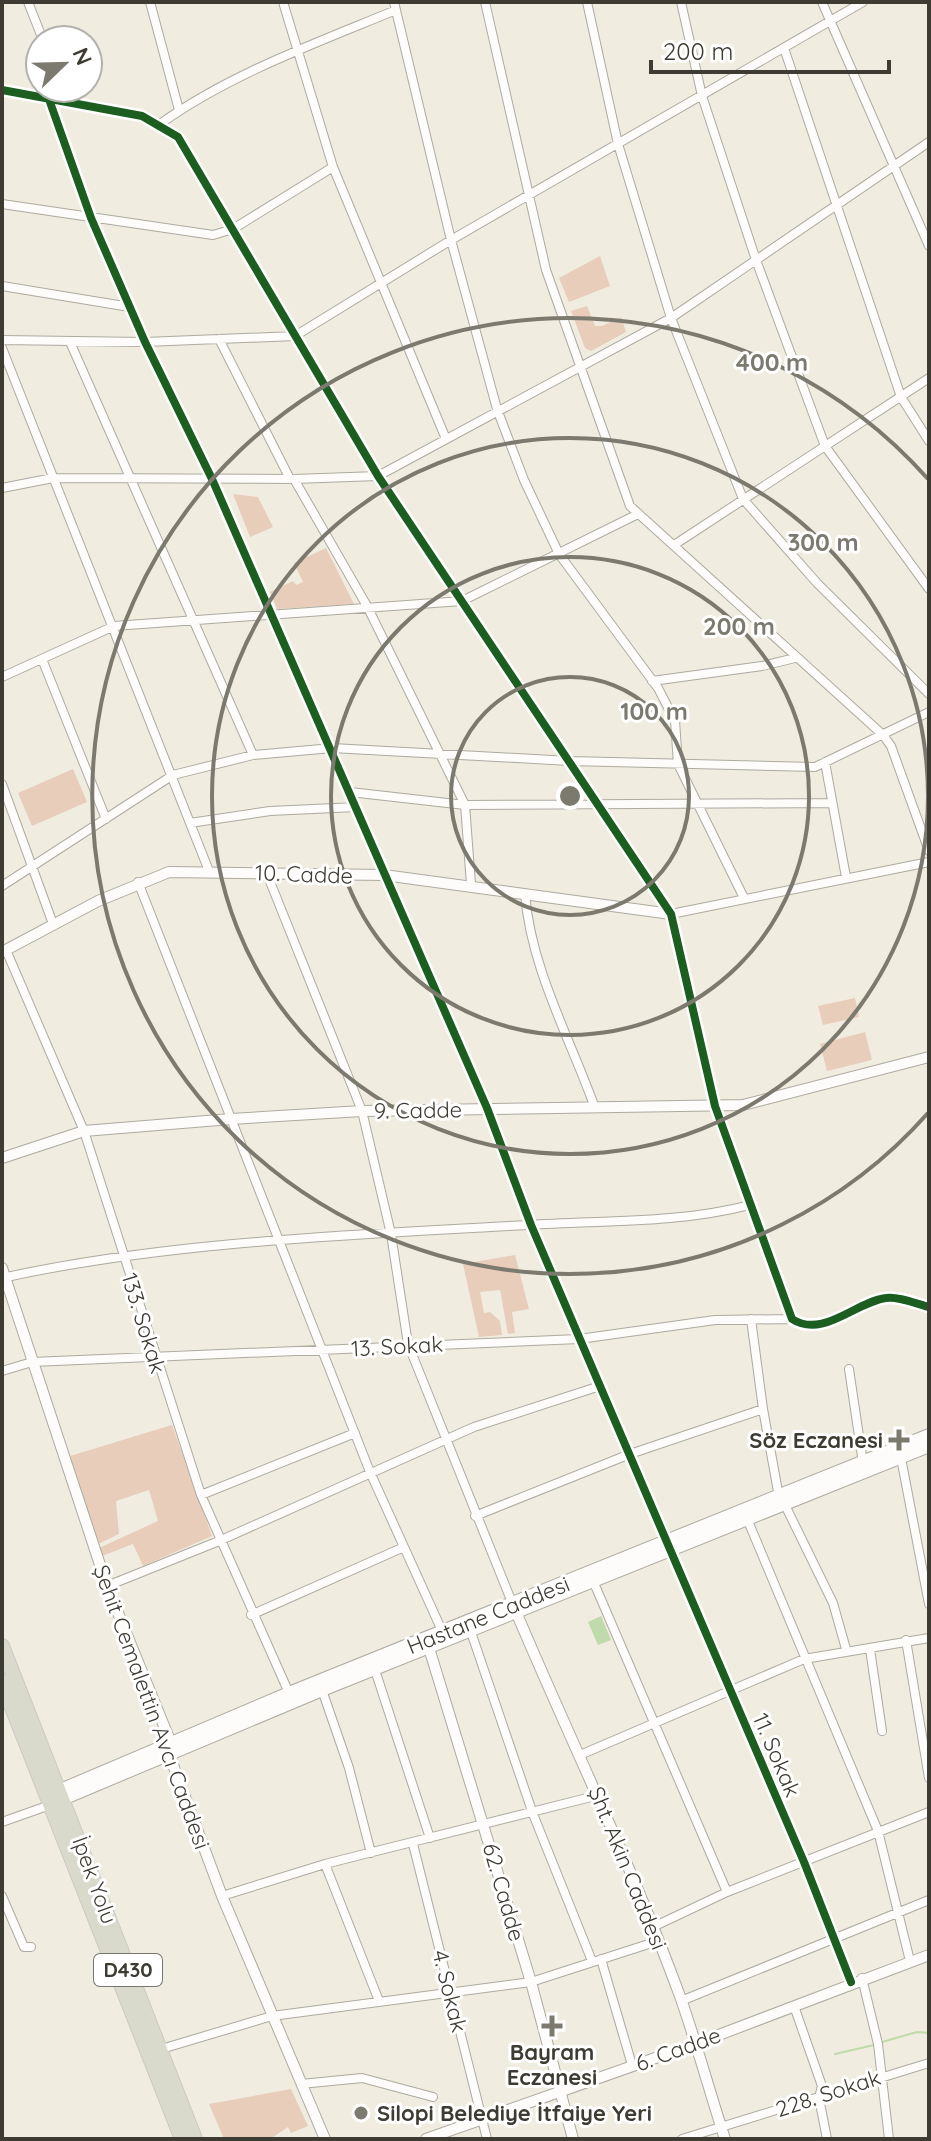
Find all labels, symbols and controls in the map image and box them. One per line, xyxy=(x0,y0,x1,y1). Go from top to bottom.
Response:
north arrow xyxy=(24,24,104,104)
scale bar xyxy=(651,24,889,74)
text: 200 m xyxy=(663,36,733,66)
text: N xyxy=(66,43,98,69)
text: 400 m xyxy=(736,347,808,377)
text: 300 m xyxy=(787,527,859,557)
text: 200 m xyxy=(703,611,775,641)
text: 100 m xyxy=(620,696,688,726)
centre of rings xyxy=(556,782,584,810)
street label: 10. Cadde xyxy=(255,858,353,890)
street label: 9. Cadde xyxy=(374,1095,462,1125)
street label: 133. Sokak xyxy=(115,1269,173,1377)
street label: 13. Sokak xyxy=(350,1330,444,1362)
place label: Söz Eczanesi xyxy=(749,1426,883,1454)
marker: Söz Eczanesi xyxy=(890,1431,908,1449)
street label: Şehit Cemalettin Avcı Caddesi xyxy=(87,1561,217,1853)
street label: Hastane Caddesi xyxy=(402,1570,574,1660)
street label: 11. Sokak xyxy=(747,1709,807,1801)
street label: Şht. Akin Caddesi xyxy=(583,1782,673,1954)
street label: İpek Yolu xyxy=(66,1832,124,1928)
street label: 62. Cadde xyxy=(477,1840,531,1944)
street label: 4. Sokak xyxy=(426,1947,474,2035)
road number: D430 xyxy=(94,1954,162,1986)
marker: Bayram Eczanesi xyxy=(543,2017,561,2035)
street label: 6. Cadde xyxy=(632,2021,724,2077)
place label: Bayram Eczanesi xyxy=(507,2038,597,2091)
street label: 228. Sokak xyxy=(772,2063,884,2123)
place label: Silopi Belediye İtfaiye Yeri xyxy=(377,2099,652,2127)
marker: Silopi Belediye İtfaiye Yeri xyxy=(352,2104,370,2122)

